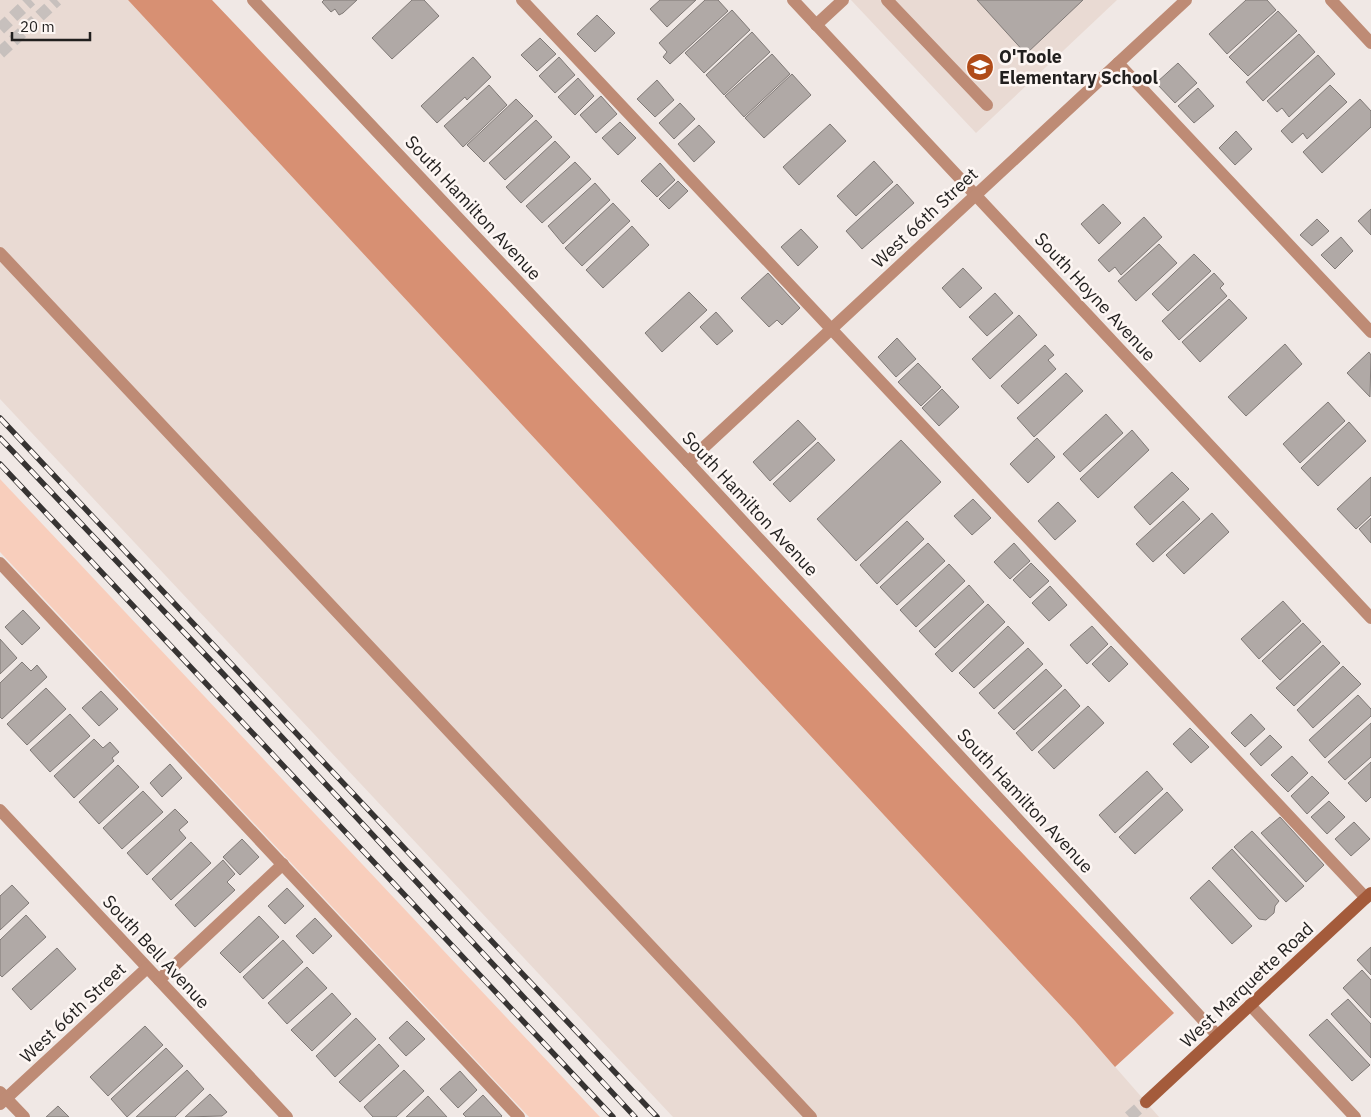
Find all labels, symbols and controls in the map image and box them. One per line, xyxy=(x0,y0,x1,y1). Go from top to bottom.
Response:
scale bar xyxy=(12,10,90,42)
text: 20 m xyxy=(20,17,55,36)
place label: O'Toole Elementary School xyxy=(999,45,1158,89)
school or university icon: O'Toole Elementary School xyxy=(965,52,995,82)
street label: South Hamilton Avenue xyxy=(400,130,547,285)
street label: West 66th Street xyxy=(867,163,982,273)
street label: South Hoyne Avenue xyxy=(1030,227,1161,366)
street label: South Hamilton Avenue xyxy=(677,426,824,581)
street label: South Hamilton Avenue xyxy=(952,723,1099,878)
street label: South Bell Avenue xyxy=(98,890,215,1013)
street label: West Marquette Road xyxy=(1175,917,1318,1052)
street label: West 66th Street xyxy=(15,958,130,1068)

